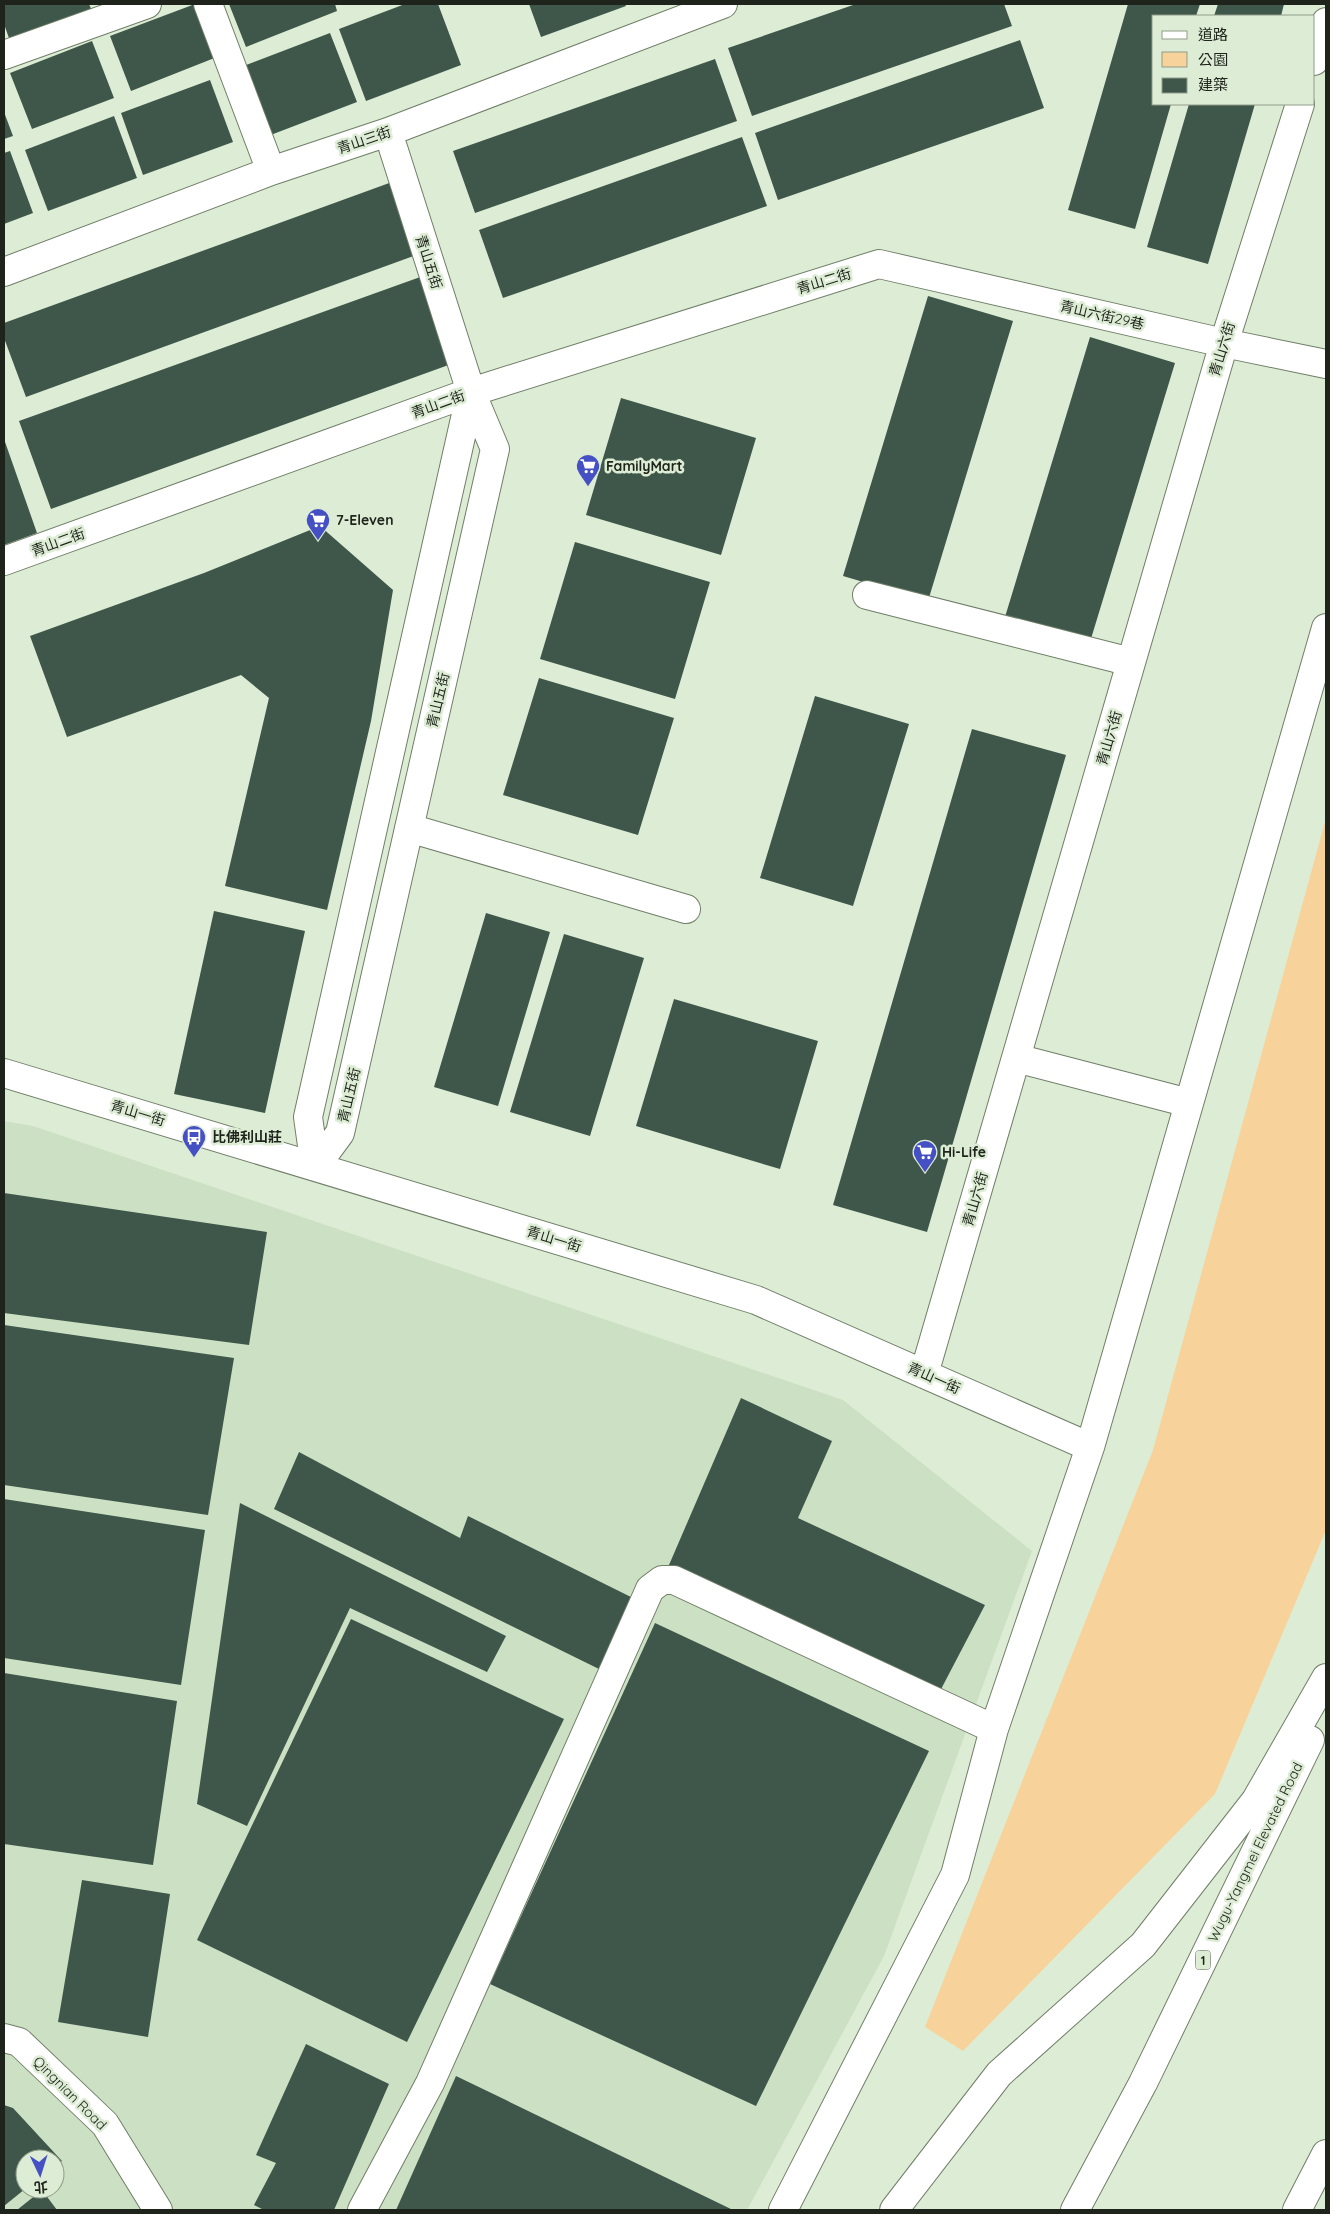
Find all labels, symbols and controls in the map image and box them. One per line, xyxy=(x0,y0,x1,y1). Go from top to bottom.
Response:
legend xyxy=(1152,15,1315,105)
text: 道路 xyxy=(1198,25,1228,44)
text: 公園 xyxy=(1198,50,1228,69)
text: 建築 xyxy=(1198,75,1228,94)
street label: 青山三街 xyxy=(335,122,393,158)
street label: 青山五街 xyxy=(412,233,446,291)
street label: 青山二街 xyxy=(795,264,853,298)
street label: 青山六街29巷 xyxy=(1058,297,1146,333)
street label: 青山六街 xyxy=(1205,320,1239,378)
street label: 青山二街 xyxy=(409,386,467,422)
supermarket icon: FamilyMart xyxy=(575,453,601,487)
place label: FamilyMart xyxy=(606,457,683,475)
supermarket icon: 7-Eleven xyxy=(305,507,331,541)
place label: 7-Eleven xyxy=(336,511,393,529)
street label: 青山二街 xyxy=(29,524,87,560)
street label: 青山五街 xyxy=(423,671,453,729)
street label: 青山六街 xyxy=(1093,709,1125,767)
street label: 青山五街 xyxy=(334,1066,364,1124)
street label: 青山一街 xyxy=(109,1096,167,1130)
bus stop icon: 比佛利山莊 xyxy=(181,1124,207,1158)
place label: 比佛利山莊 xyxy=(212,1128,282,1146)
supermarket icon: Hi-Life xyxy=(912,1139,938,1173)
place label: Hi-Life xyxy=(942,1143,986,1161)
street label: 青山六街 xyxy=(959,1170,991,1228)
street label: 青山一街 xyxy=(525,1222,583,1256)
street label: 青山一街 xyxy=(905,1358,963,1398)
street label: Wugu-Yangmei Elevated Road xyxy=(1204,1759,1306,1945)
road number: 1 xyxy=(1196,1950,1210,1970)
street label: Qingnian Road xyxy=(29,2052,111,2134)
north arrow xyxy=(15,2149,65,2199)
text: 北 xyxy=(33,2178,49,2196)

